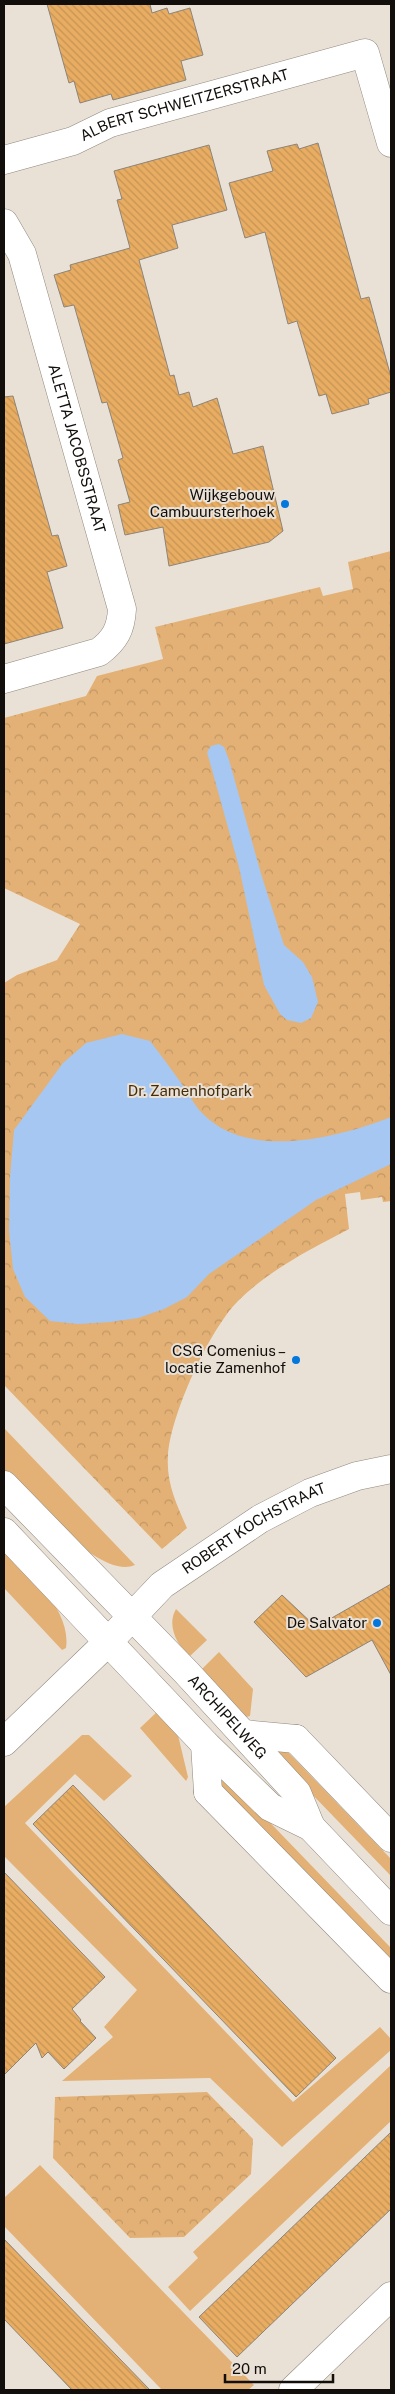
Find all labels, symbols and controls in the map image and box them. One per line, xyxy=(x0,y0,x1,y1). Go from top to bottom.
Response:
street label: ALBERT SCHWEITZERSTRAAT xyxy=(77,65,290,144)
street label: ALETTA JACOBSSTRAAT xyxy=(45,362,109,535)
place label: Wijkgebouw Cambuursterhoek xyxy=(150,486,275,520)
marker: Wijkgebouw Cambuursterhoek xyxy=(279,498,291,510)
park label: Dr. Zamenhofpark xyxy=(128,1082,252,1099)
place label: CSG Comenius – locatie Zamenhof xyxy=(165,1342,286,1376)
marker: CSG Comenius – locatie Zamenhof xyxy=(290,1354,302,1366)
street label: ROBERT KOCHSTRAAT xyxy=(179,1479,328,1577)
place label: De Salvator xyxy=(287,1614,367,1631)
marker: De Salvator xyxy=(371,1617,383,1629)
street label: ARCHIPELWEG xyxy=(185,1671,270,1762)
scale bar xyxy=(225,2352,332,2384)
text: 20 m xyxy=(232,2360,267,2377)

